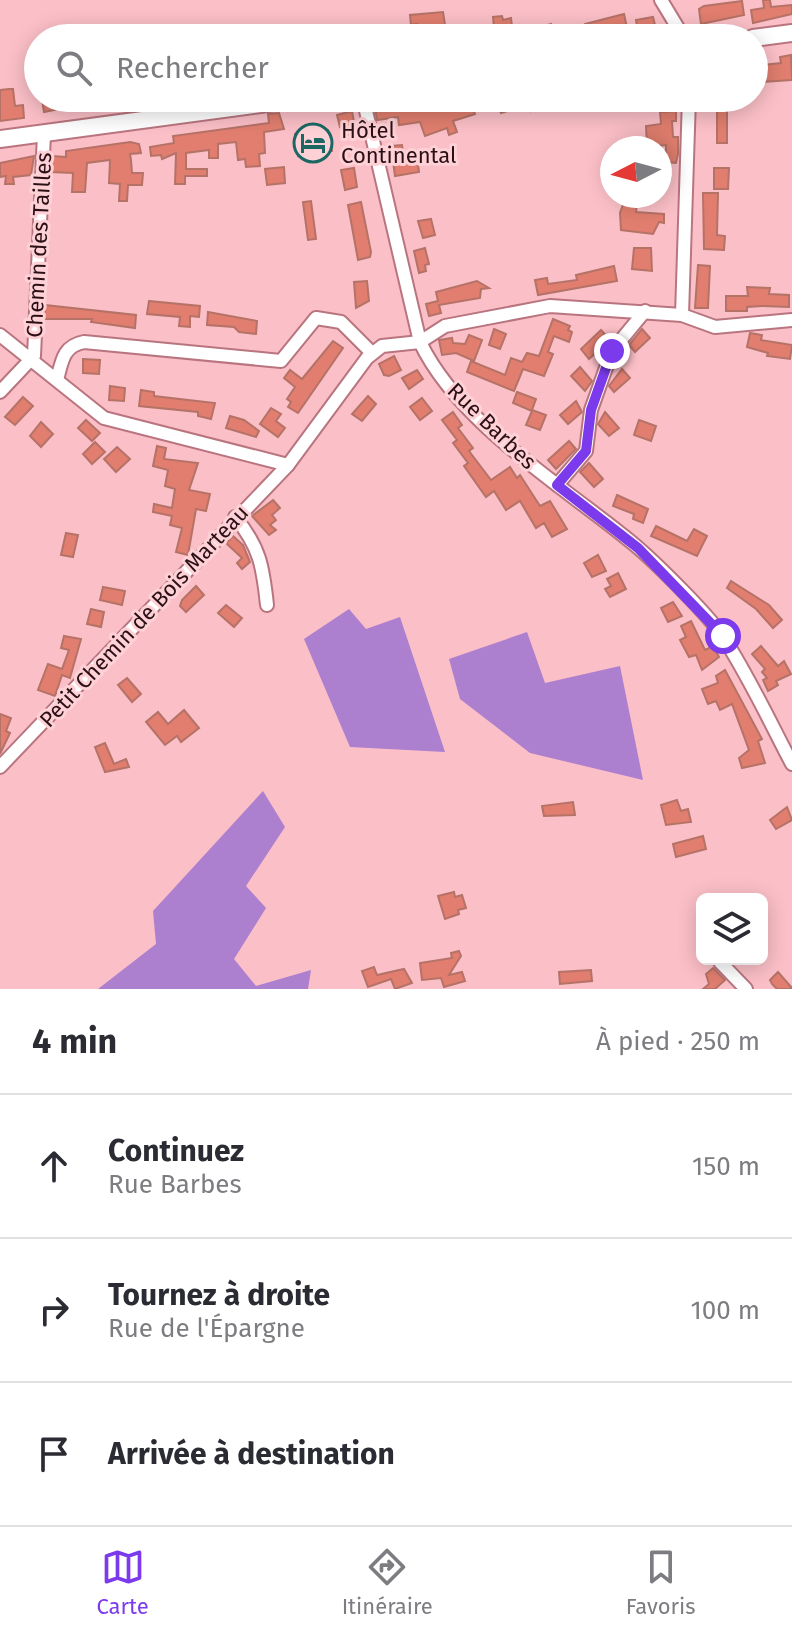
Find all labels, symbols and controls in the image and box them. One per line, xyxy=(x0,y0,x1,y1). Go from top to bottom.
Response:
search box xyxy=(24,24,768,112)
icon: search xyxy=(52,46,96,90)
text: Rechercher xyxy=(116,50,269,86)
place label: Hôtel Continental xyxy=(341,117,457,169)
hotel icon: Hôtel Continental xyxy=(292,122,334,164)
north arrow xyxy=(600,136,672,208)
street label: Chemin des Tailles xyxy=(21,152,57,338)
route end xyxy=(594,333,630,369)
street label: Rue Barbes xyxy=(442,377,542,475)
street label: Petit Chemin de Bois Marteau xyxy=(34,499,254,733)
route start xyxy=(705,618,741,654)
map controls xyxy=(696,893,768,965)
button: layers xyxy=(696,893,768,965)
text: 4 min xyxy=(32,1021,117,1062)
text: À pied · 250 m xyxy=(596,1026,760,1057)
text: Continuez xyxy=(108,1133,244,1169)
icon: ahead xyxy=(32,1144,76,1188)
text: 150 m xyxy=(692,1151,760,1182)
text: Rue Barbes xyxy=(108,1169,242,1200)
text: Tournez à droite xyxy=(108,1277,330,1313)
icon: right xyxy=(32,1288,76,1332)
text: 100 m xyxy=(691,1295,760,1326)
text: Rue de l'Épargne xyxy=(108,1313,305,1344)
icon: arrive xyxy=(32,1432,76,1476)
text: Arrivée à destination xyxy=(108,1436,395,1472)
tab: Carte xyxy=(96,1545,149,1620)
tab: Itinéraire xyxy=(342,1545,433,1620)
tab: Favoris xyxy=(626,1545,696,1620)

